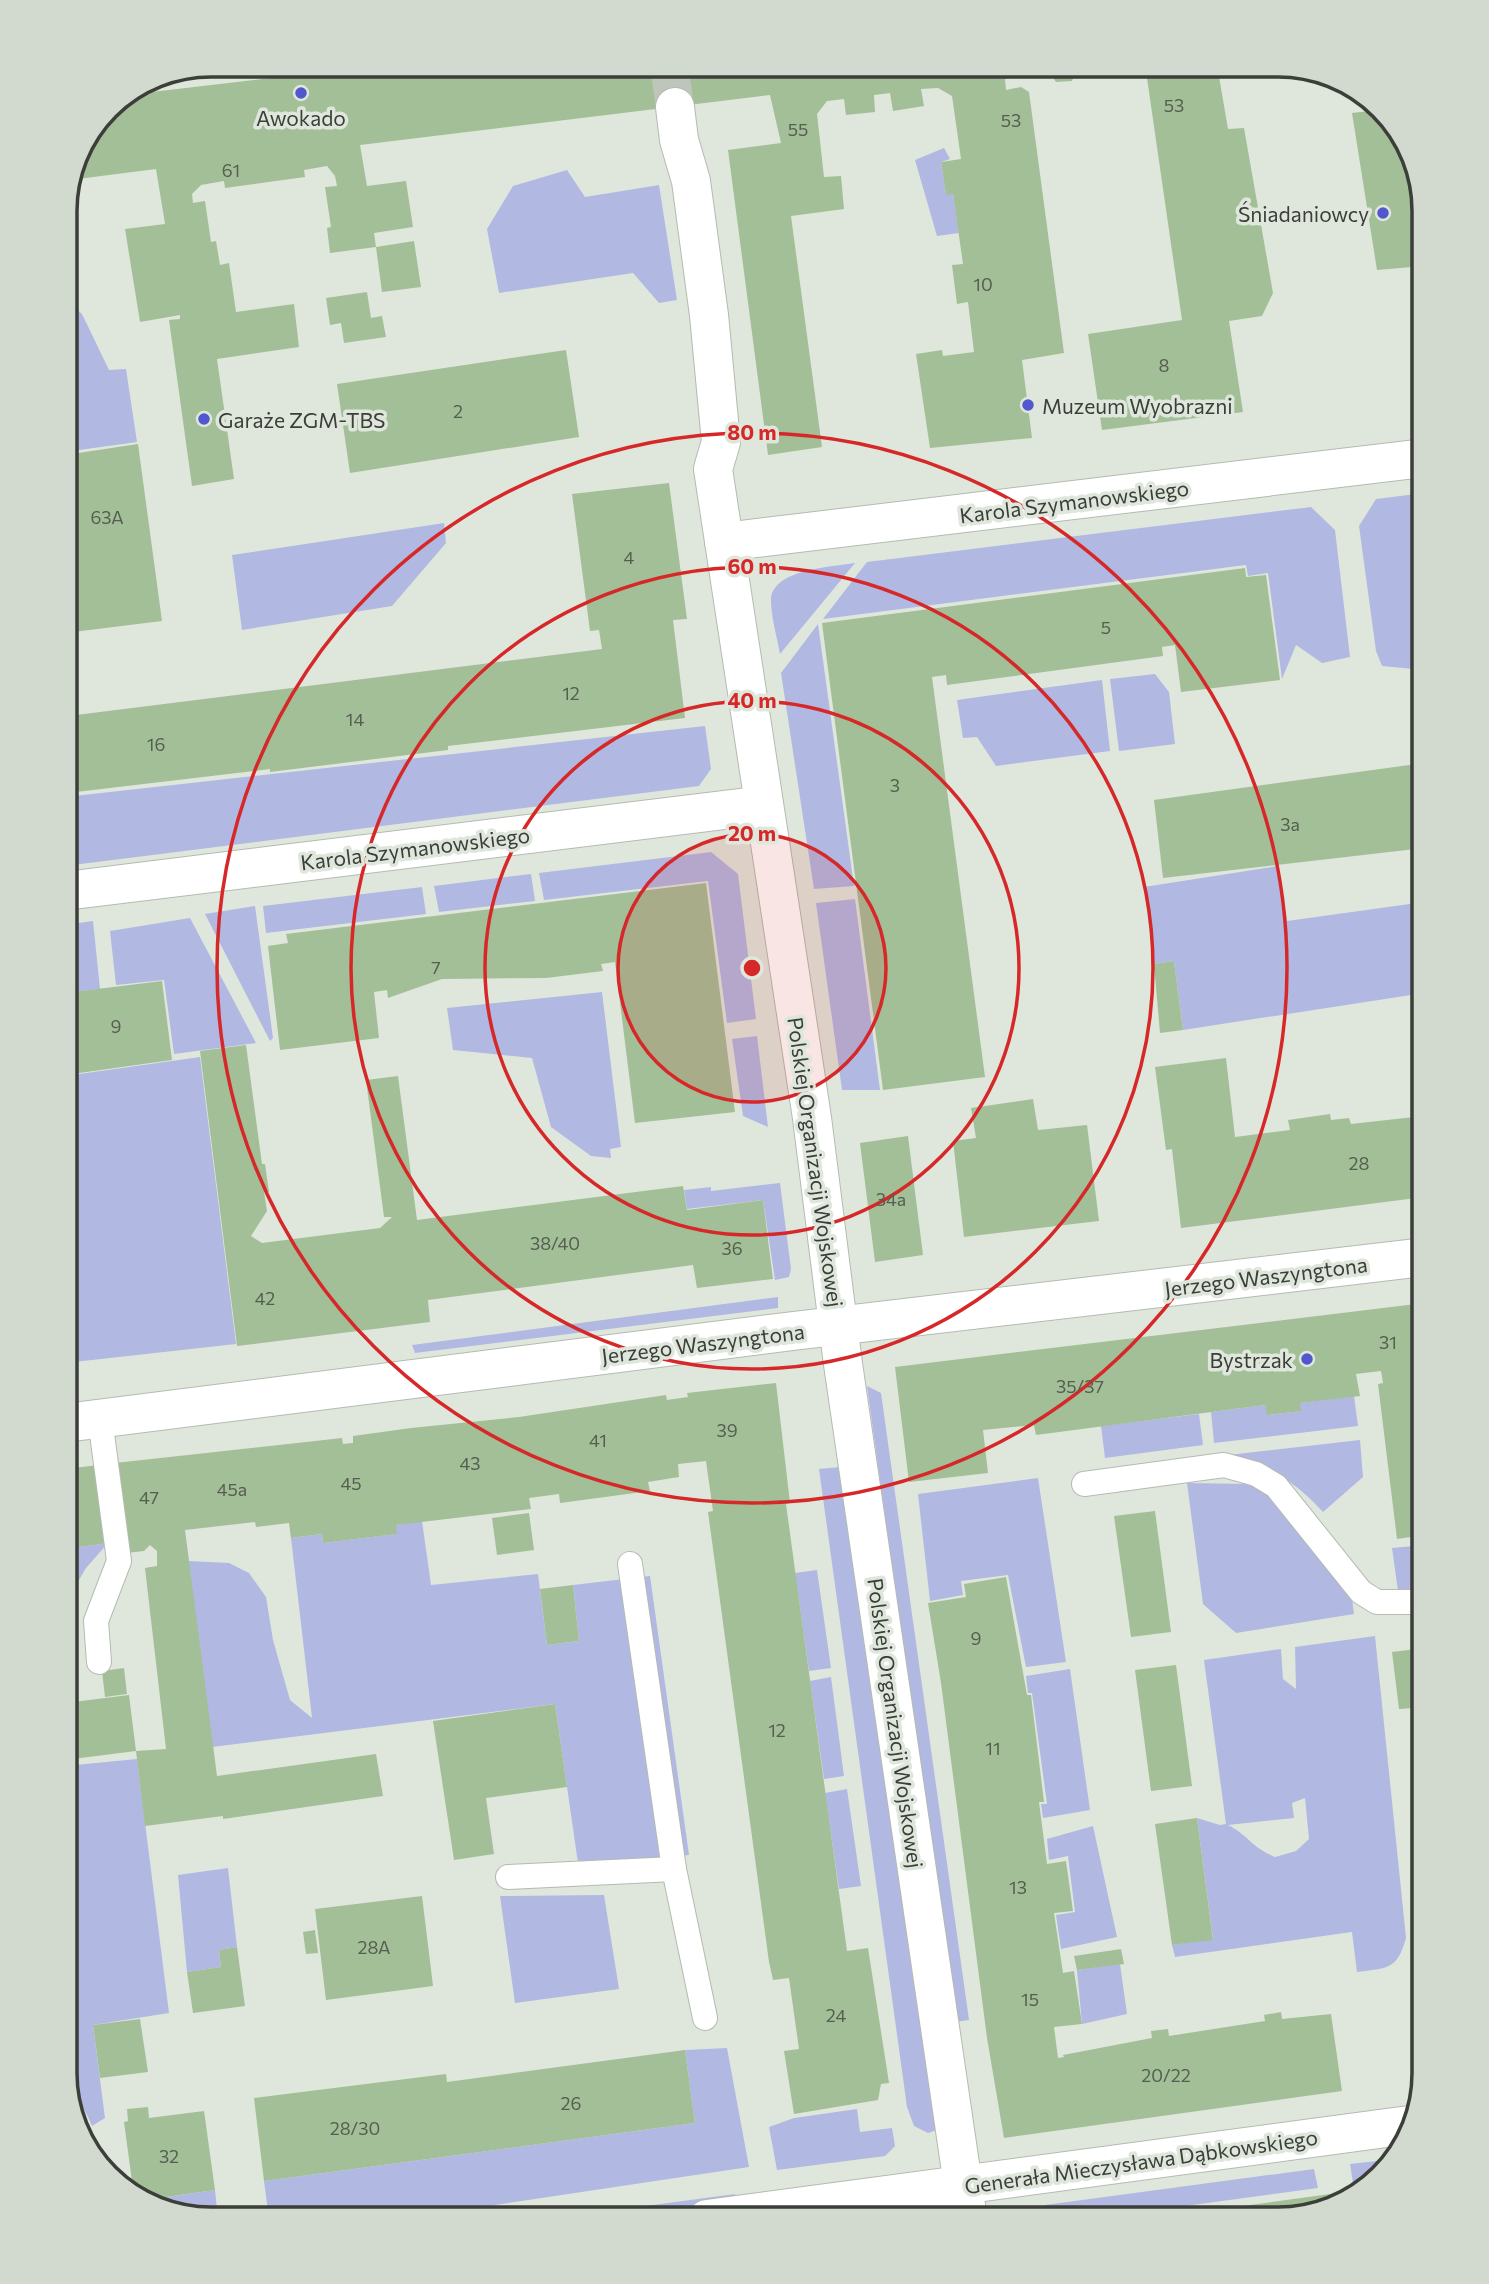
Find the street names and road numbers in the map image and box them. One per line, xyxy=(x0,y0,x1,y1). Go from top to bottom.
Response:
street label: Karola Szymanowskiego xyxy=(958,475,1190,527)
street label: Karola Szymanowskiego xyxy=(299,822,531,874)
street label: Polskiej Organizacji Wojskowej xyxy=(783,1015,849,1309)
street label: Jerzego Waszyngtona xyxy=(1163,1251,1369,1301)
street label: Jerzego Waszyngtona xyxy=(600,1318,806,1368)
street label: Polskiej Organizacji Wojskowej xyxy=(863,1576,929,1870)
street label: Generała Mieczysława Dąbkowskiego xyxy=(963,2124,1319,2198)

